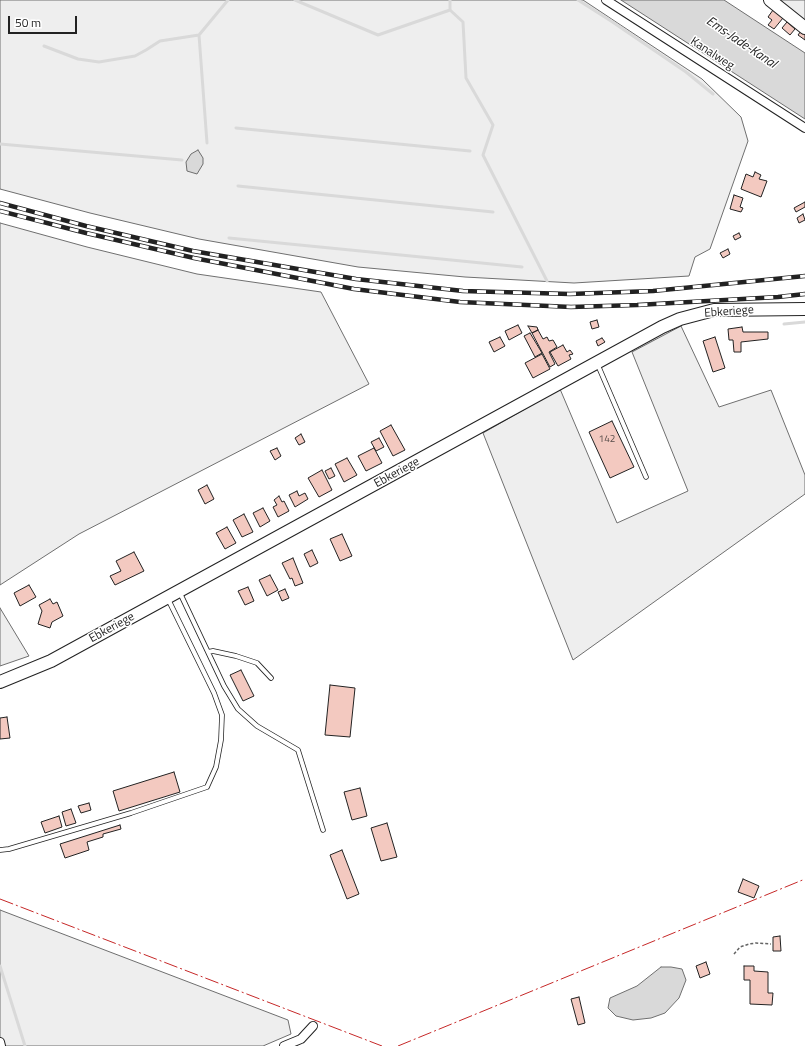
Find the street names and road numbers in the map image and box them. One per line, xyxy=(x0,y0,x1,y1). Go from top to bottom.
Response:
street label: Kanalweg xyxy=(687,35,737,73)
street label: Ebkeriege xyxy=(704,303,754,321)
street label: Ebkeriege xyxy=(372,455,422,491)
street label: Ebkeriege xyxy=(87,610,137,646)

